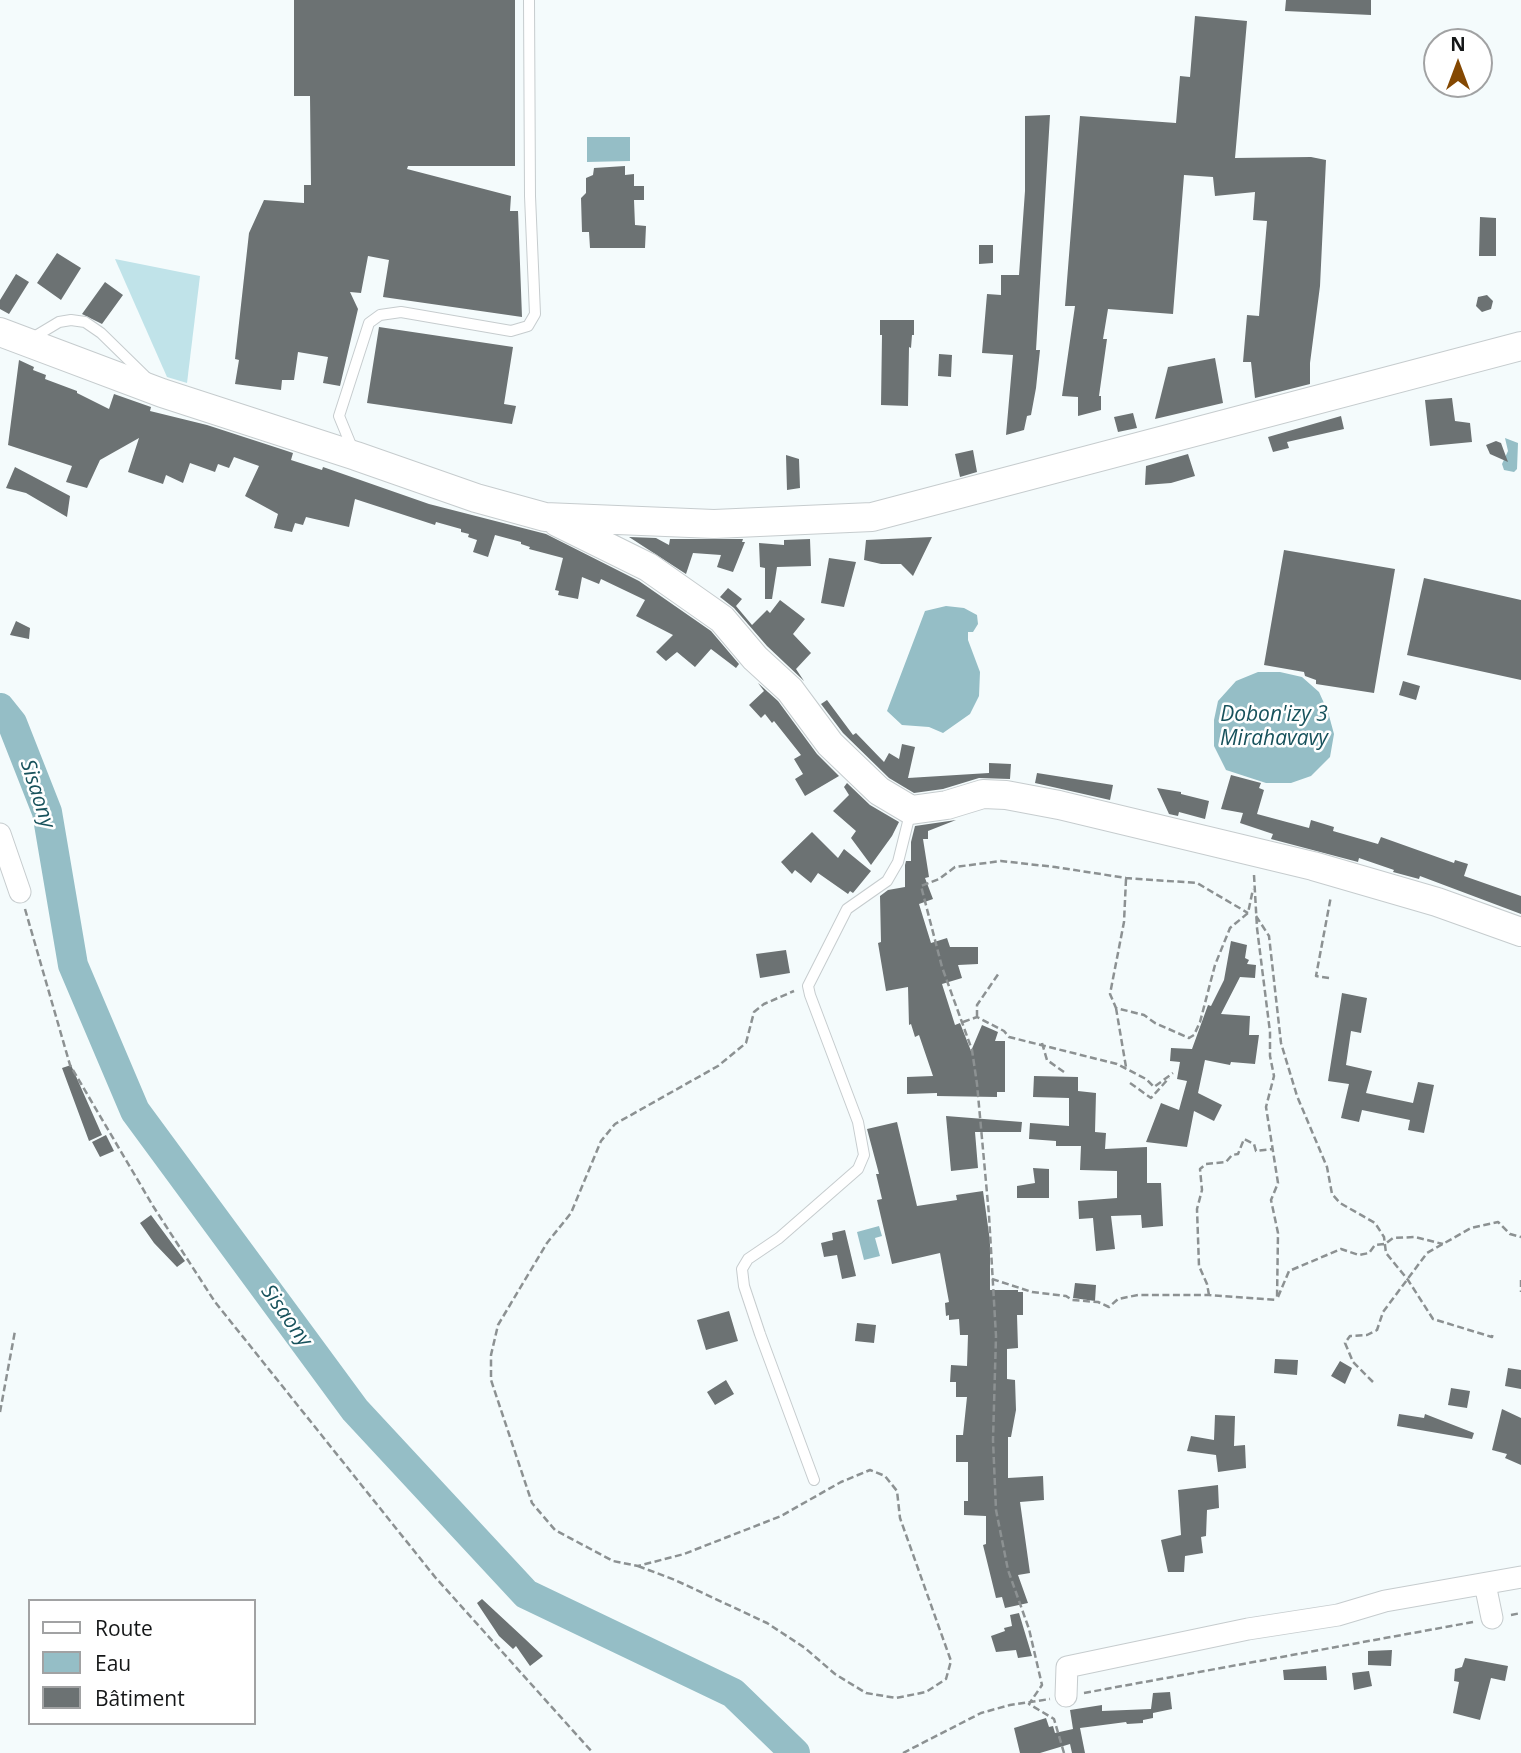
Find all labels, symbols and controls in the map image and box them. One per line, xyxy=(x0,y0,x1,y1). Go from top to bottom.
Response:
north arrow xyxy=(1423,28,1493,98)
text: N xyxy=(1450,31,1466,57)
water label: Dobon'izy 3 Mirahavavy xyxy=(1220,702,1328,752)
water label: Sisaony xyxy=(14,757,60,831)
water label: Sisaony xyxy=(255,1280,317,1352)
legend xyxy=(28,1599,256,1725)
text: Route xyxy=(95,1614,153,1642)
text: Eau xyxy=(95,1649,131,1677)
text: Bâtiment xyxy=(95,1684,185,1712)

